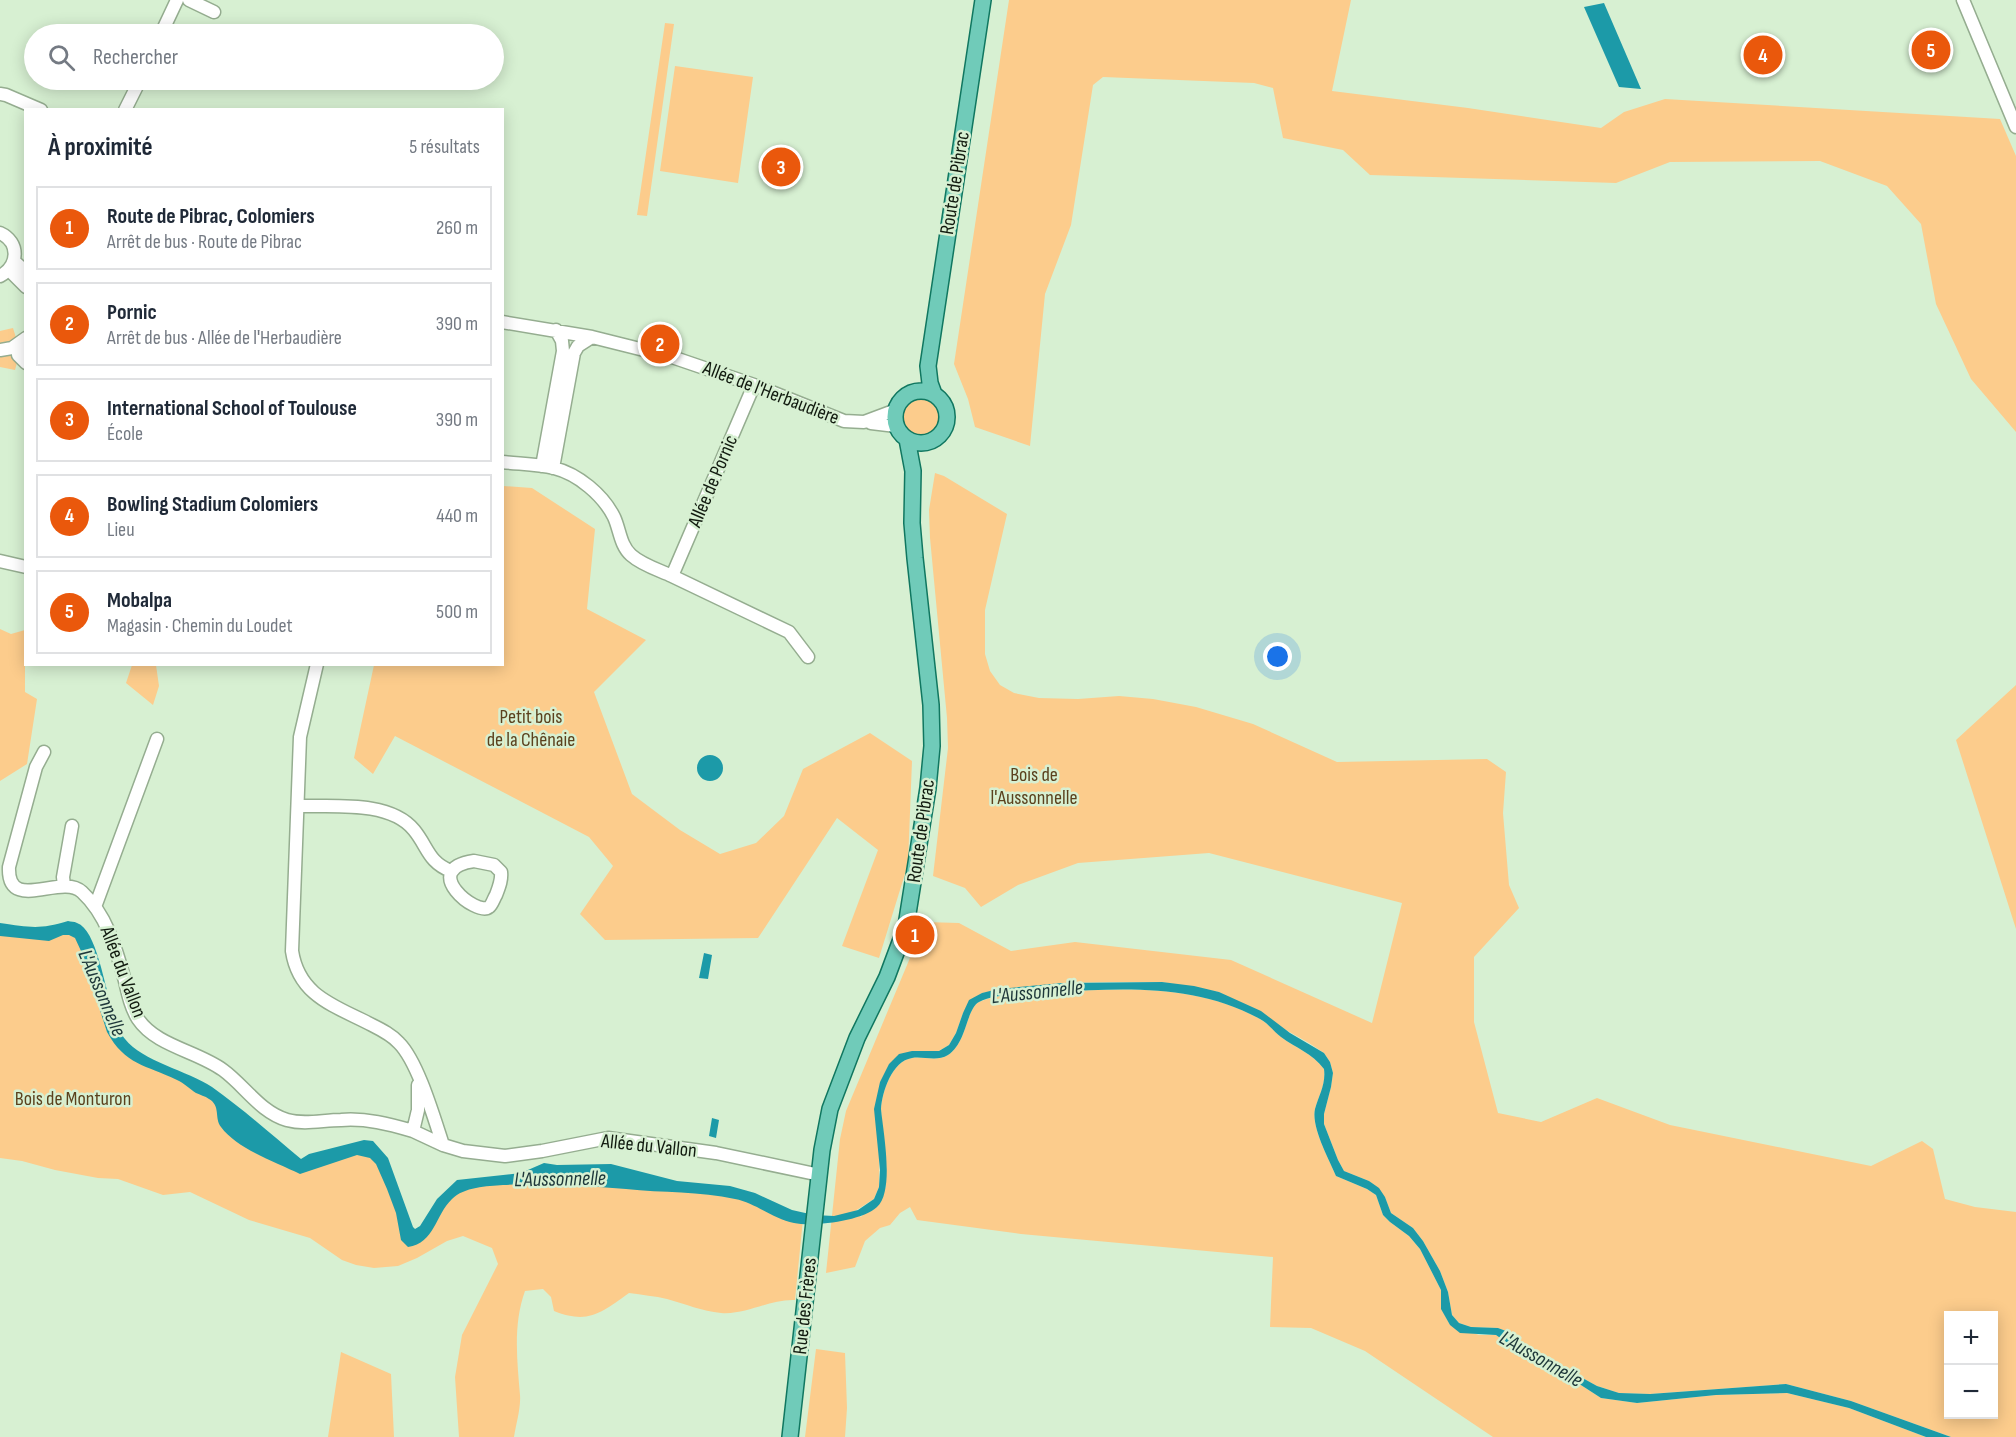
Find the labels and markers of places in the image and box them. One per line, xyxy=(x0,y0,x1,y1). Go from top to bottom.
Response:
pin: 5 xyxy=(1912,28,1950,72)
pin: 4 xyxy=(1744,32,1782,78)
pin: 3 xyxy=(762,144,800,190)
pin: 2 xyxy=(640,322,680,366)
pin: 1 xyxy=(896,912,934,958)

